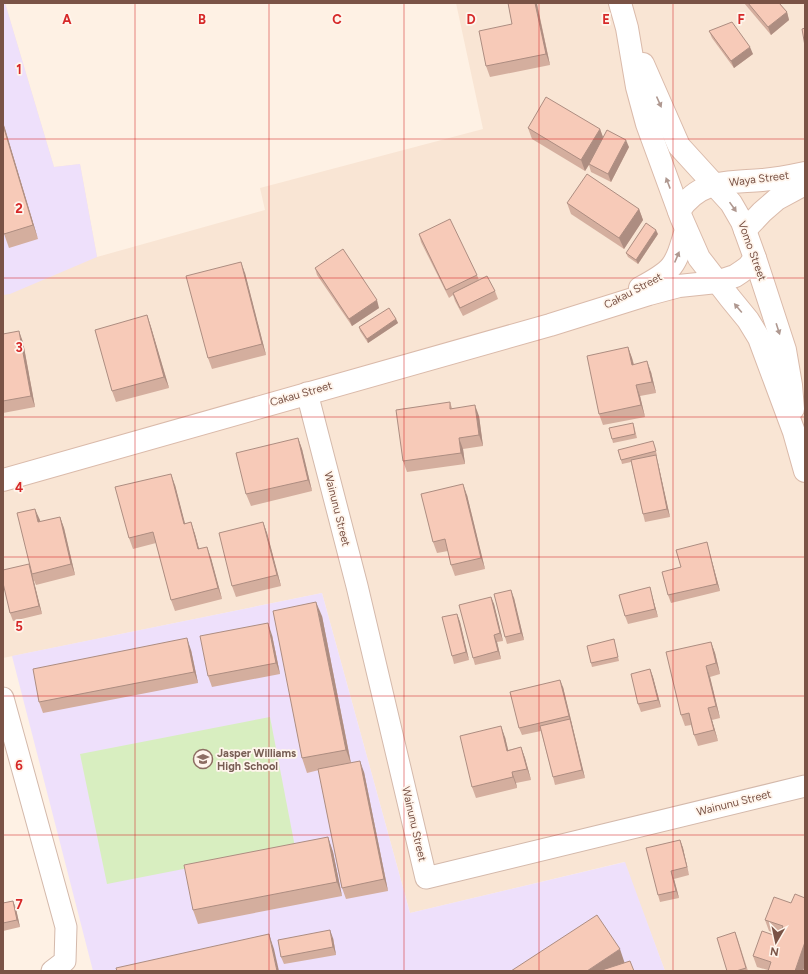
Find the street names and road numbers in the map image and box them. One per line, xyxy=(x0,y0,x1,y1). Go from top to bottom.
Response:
street label: Waya Street xyxy=(728,169,790,189)
street label: Vomo Street xyxy=(735,219,769,283)
street label: Cakau Street xyxy=(602,270,664,312)
street label: Cakau Street xyxy=(268,379,334,409)
street label: Wainunu Street xyxy=(321,470,353,548)
street label: Wainunu Street xyxy=(399,785,429,863)
street label: Wainunu Street xyxy=(695,787,773,819)

